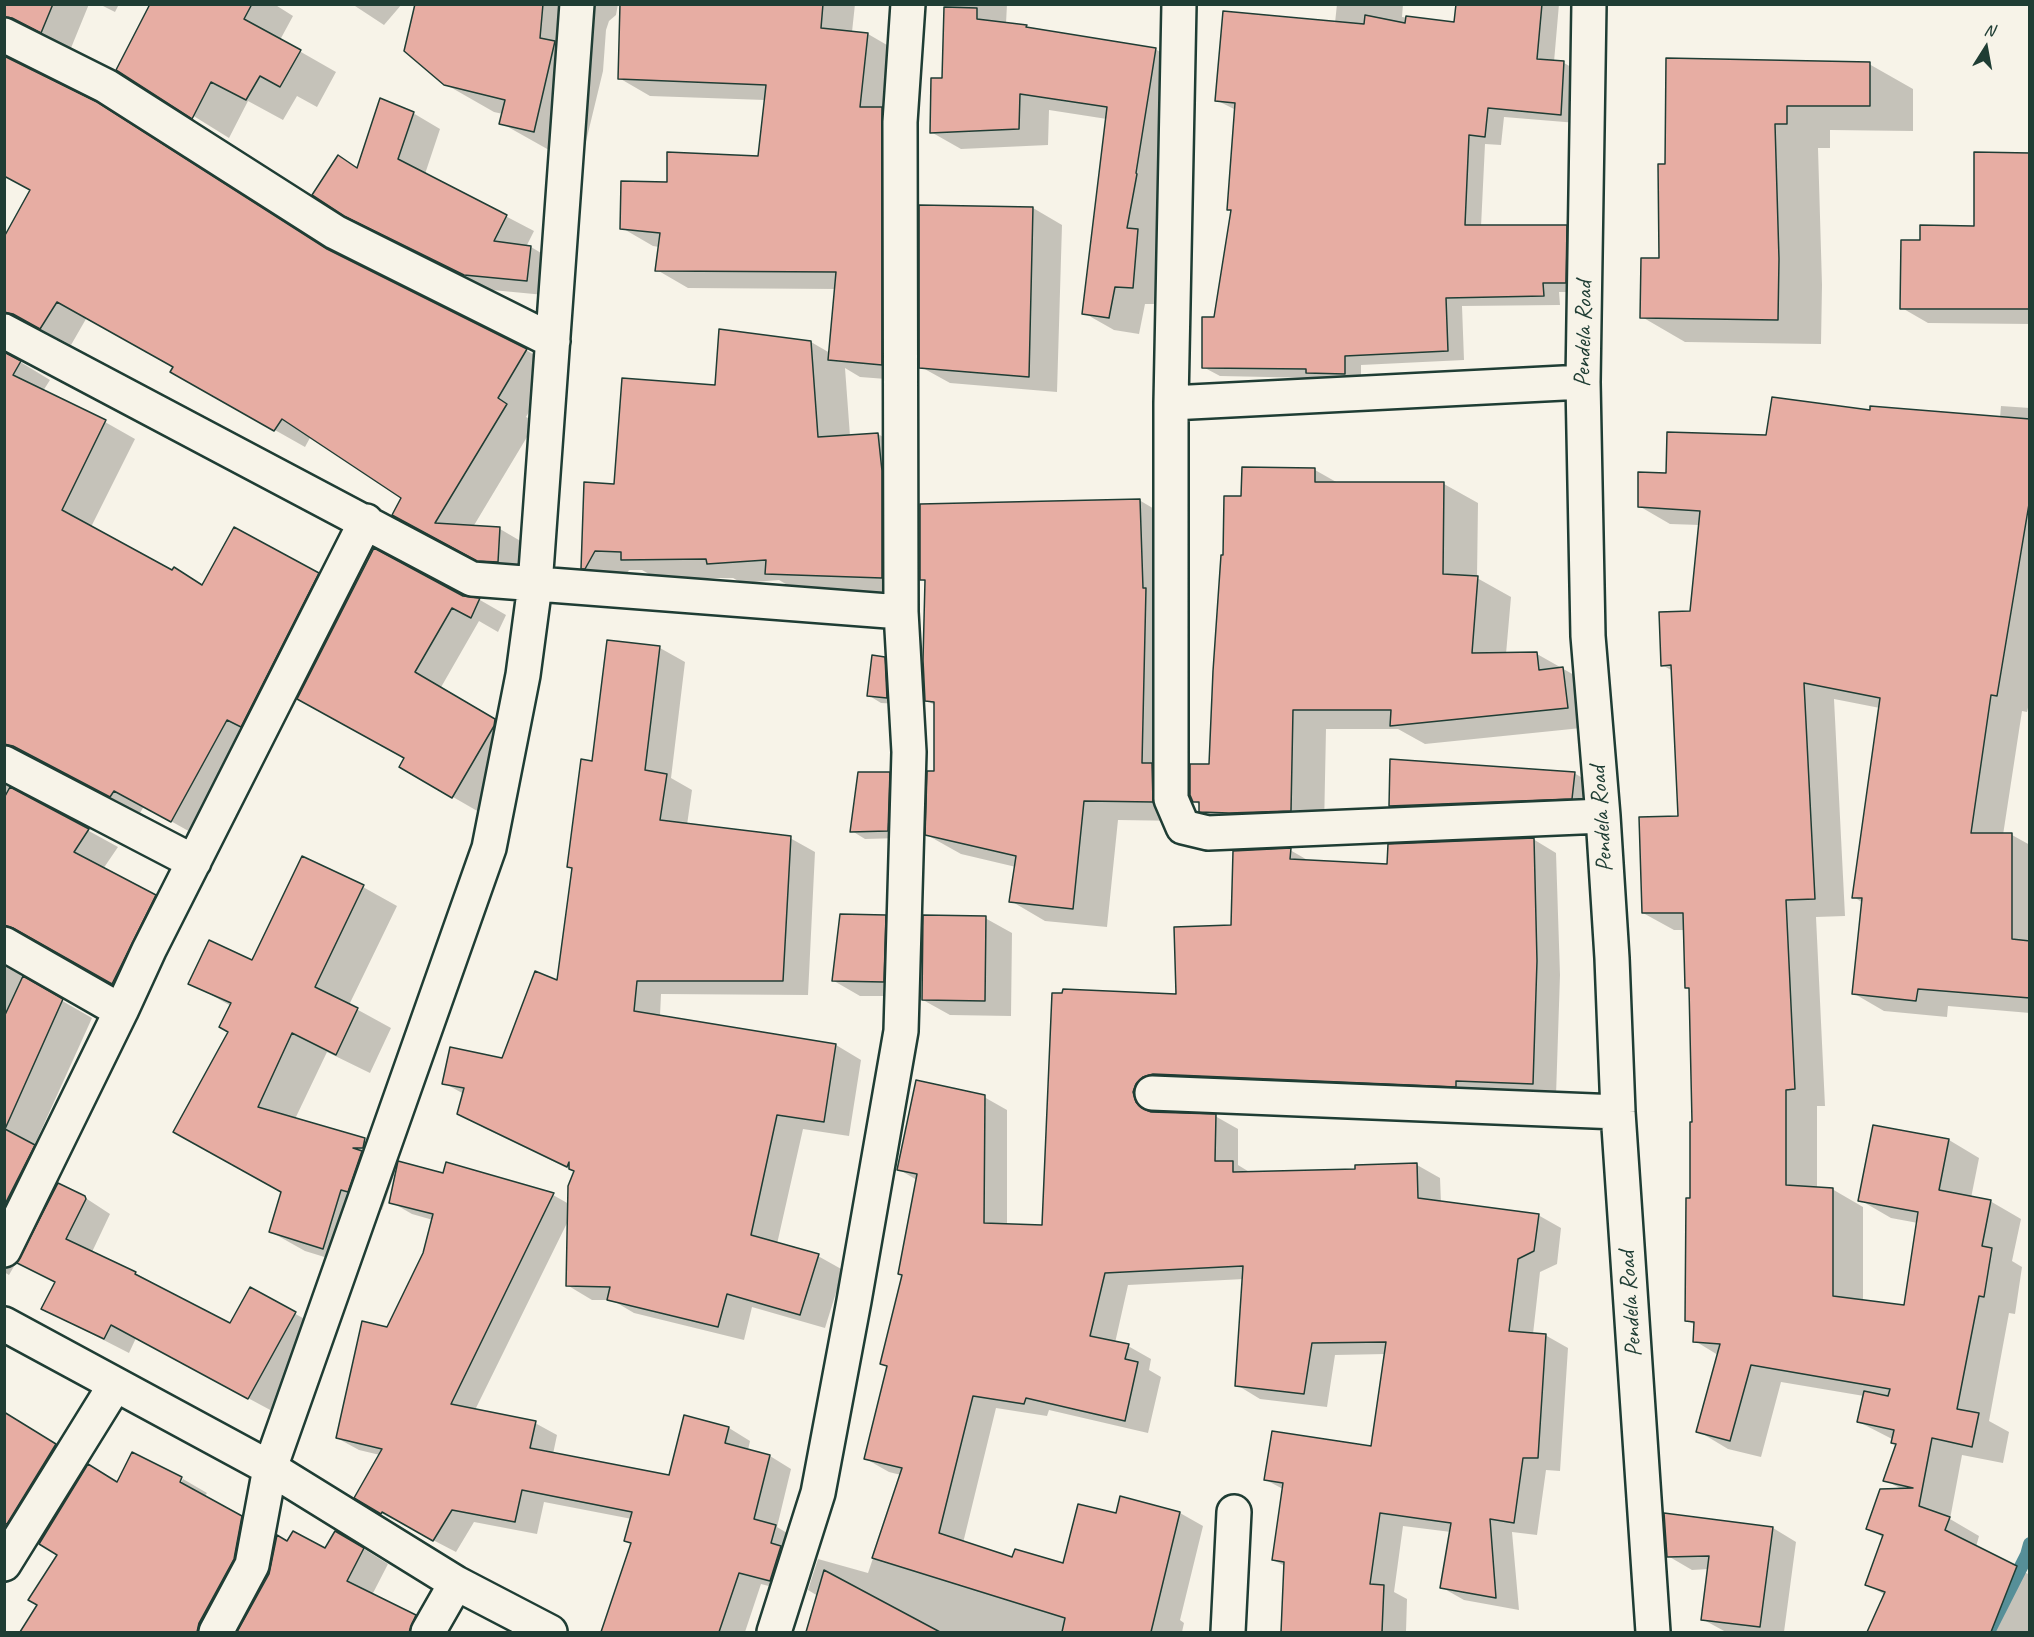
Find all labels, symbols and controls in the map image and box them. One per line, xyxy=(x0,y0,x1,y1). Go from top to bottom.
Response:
north arrow xyxy=(1956,18,2016,78)
text: N xyxy=(1983,20,1996,41)
street label: Pendela Road xyxy=(1569,281,1599,387)
street label: Pendela Road xyxy=(1584,765,1620,873)
street label: Pendela Road xyxy=(1613,1250,1649,1358)

